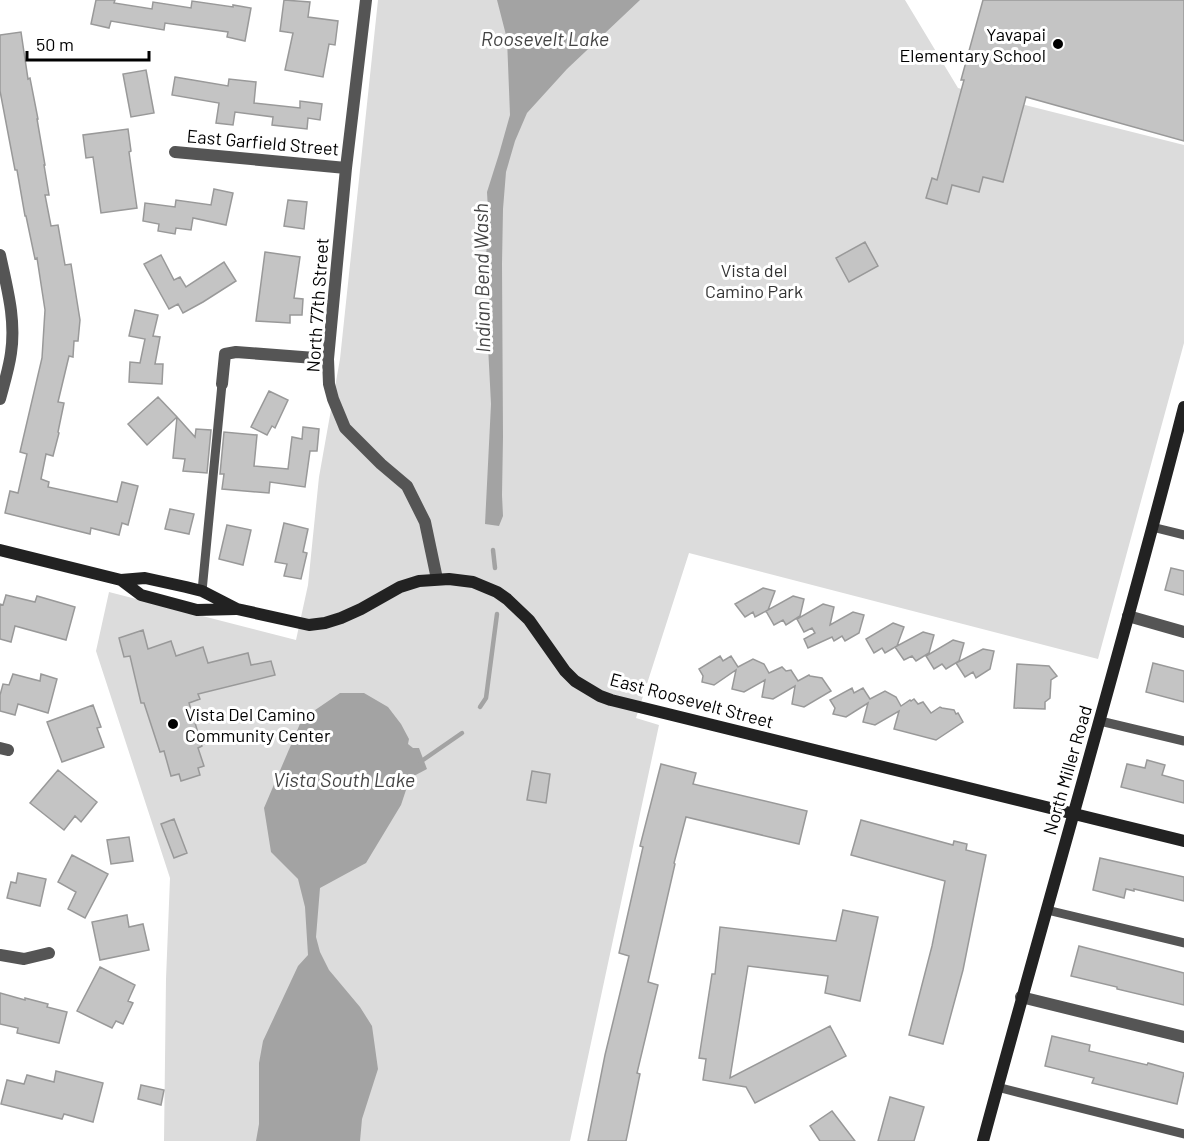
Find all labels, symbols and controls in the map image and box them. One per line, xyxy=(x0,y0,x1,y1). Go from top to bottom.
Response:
place label: Yavapai Elementary School xyxy=(899,23,1046,66)
scale bar xyxy=(27,24,148,62)
water label: Roosevelt Lake xyxy=(481,26,609,50)
text: 50 m xyxy=(36,33,74,55)
marker: Yavapai Elementary School xyxy=(1051,37,1065,51)
street label: East Garfield Street xyxy=(186,124,340,160)
water label: Indian Bend Wash xyxy=(468,203,494,353)
street label: North 77th Street xyxy=(301,237,333,373)
park label: Vista del Camino Park xyxy=(705,259,803,302)
street label: East Roosevelt Street xyxy=(608,668,776,732)
place label: Vista Del Camino Community Center xyxy=(185,703,331,746)
street label: North Miller Road xyxy=(1038,703,1096,837)
marker: Vista Del Camino Community Center xyxy=(166,717,180,731)
water label: Vista South Lake xyxy=(273,767,415,791)

